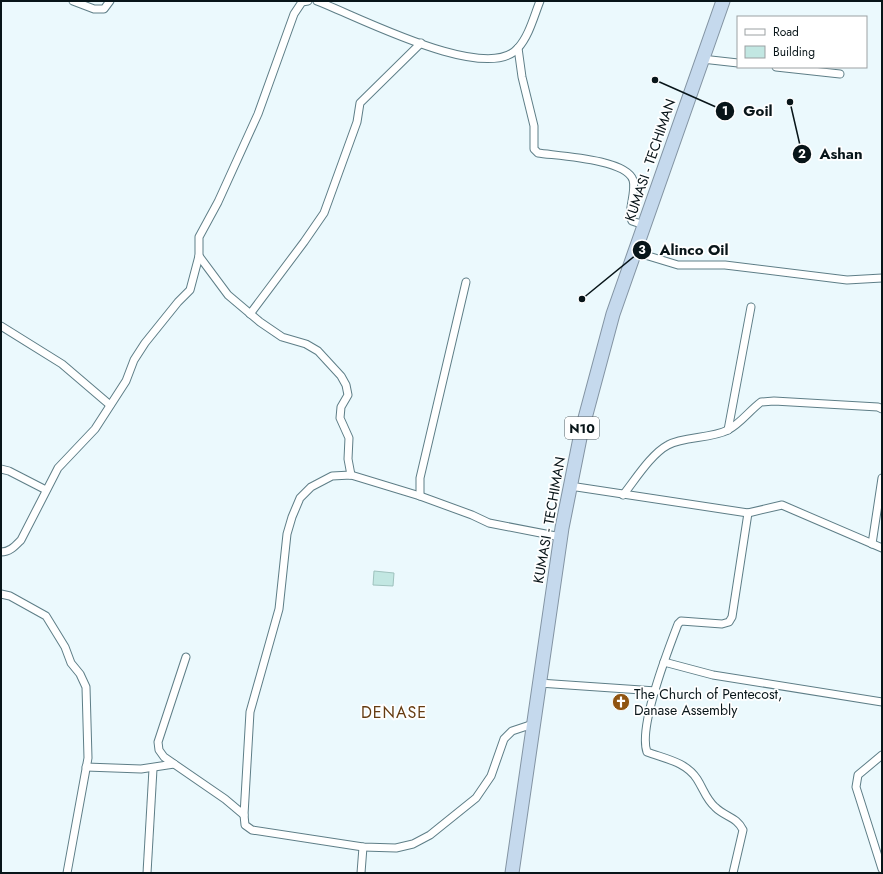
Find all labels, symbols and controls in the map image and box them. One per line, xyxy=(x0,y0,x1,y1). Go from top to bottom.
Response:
legend xyxy=(737,16,867,68)
text: Road xyxy=(773,23,799,41)
text: Building xyxy=(773,43,815,61)
street label: KUMASI - TECHIMAN xyxy=(620,96,680,224)
callout: Goil xyxy=(715,97,781,124)
text: Goil xyxy=(743,100,773,122)
text: 1 xyxy=(722,102,728,120)
callout: Ashan xyxy=(792,140,871,167)
text: Ashan xyxy=(818,143,863,165)
text: 2 xyxy=(798,145,806,163)
callout: Alinco Oil xyxy=(632,236,737,263)
text: Alinco Oil xyxy=(658,239,729,261)
text: 3 xyxy=(638,241,646,259)
road number: N10 xyxy=(565,417,599,439)
street label: KUMASI - TECHIMAN xyxy=(528,455,570,585)
place label: The Church of Pentecost, Danase Assembly xyxy=(634,684,782,720)
church icon: The Church of Pentecost, Danase Assembly xyxy=(611,692,631,712)
district label: DENASE xyxy=(361,701,427,724)

